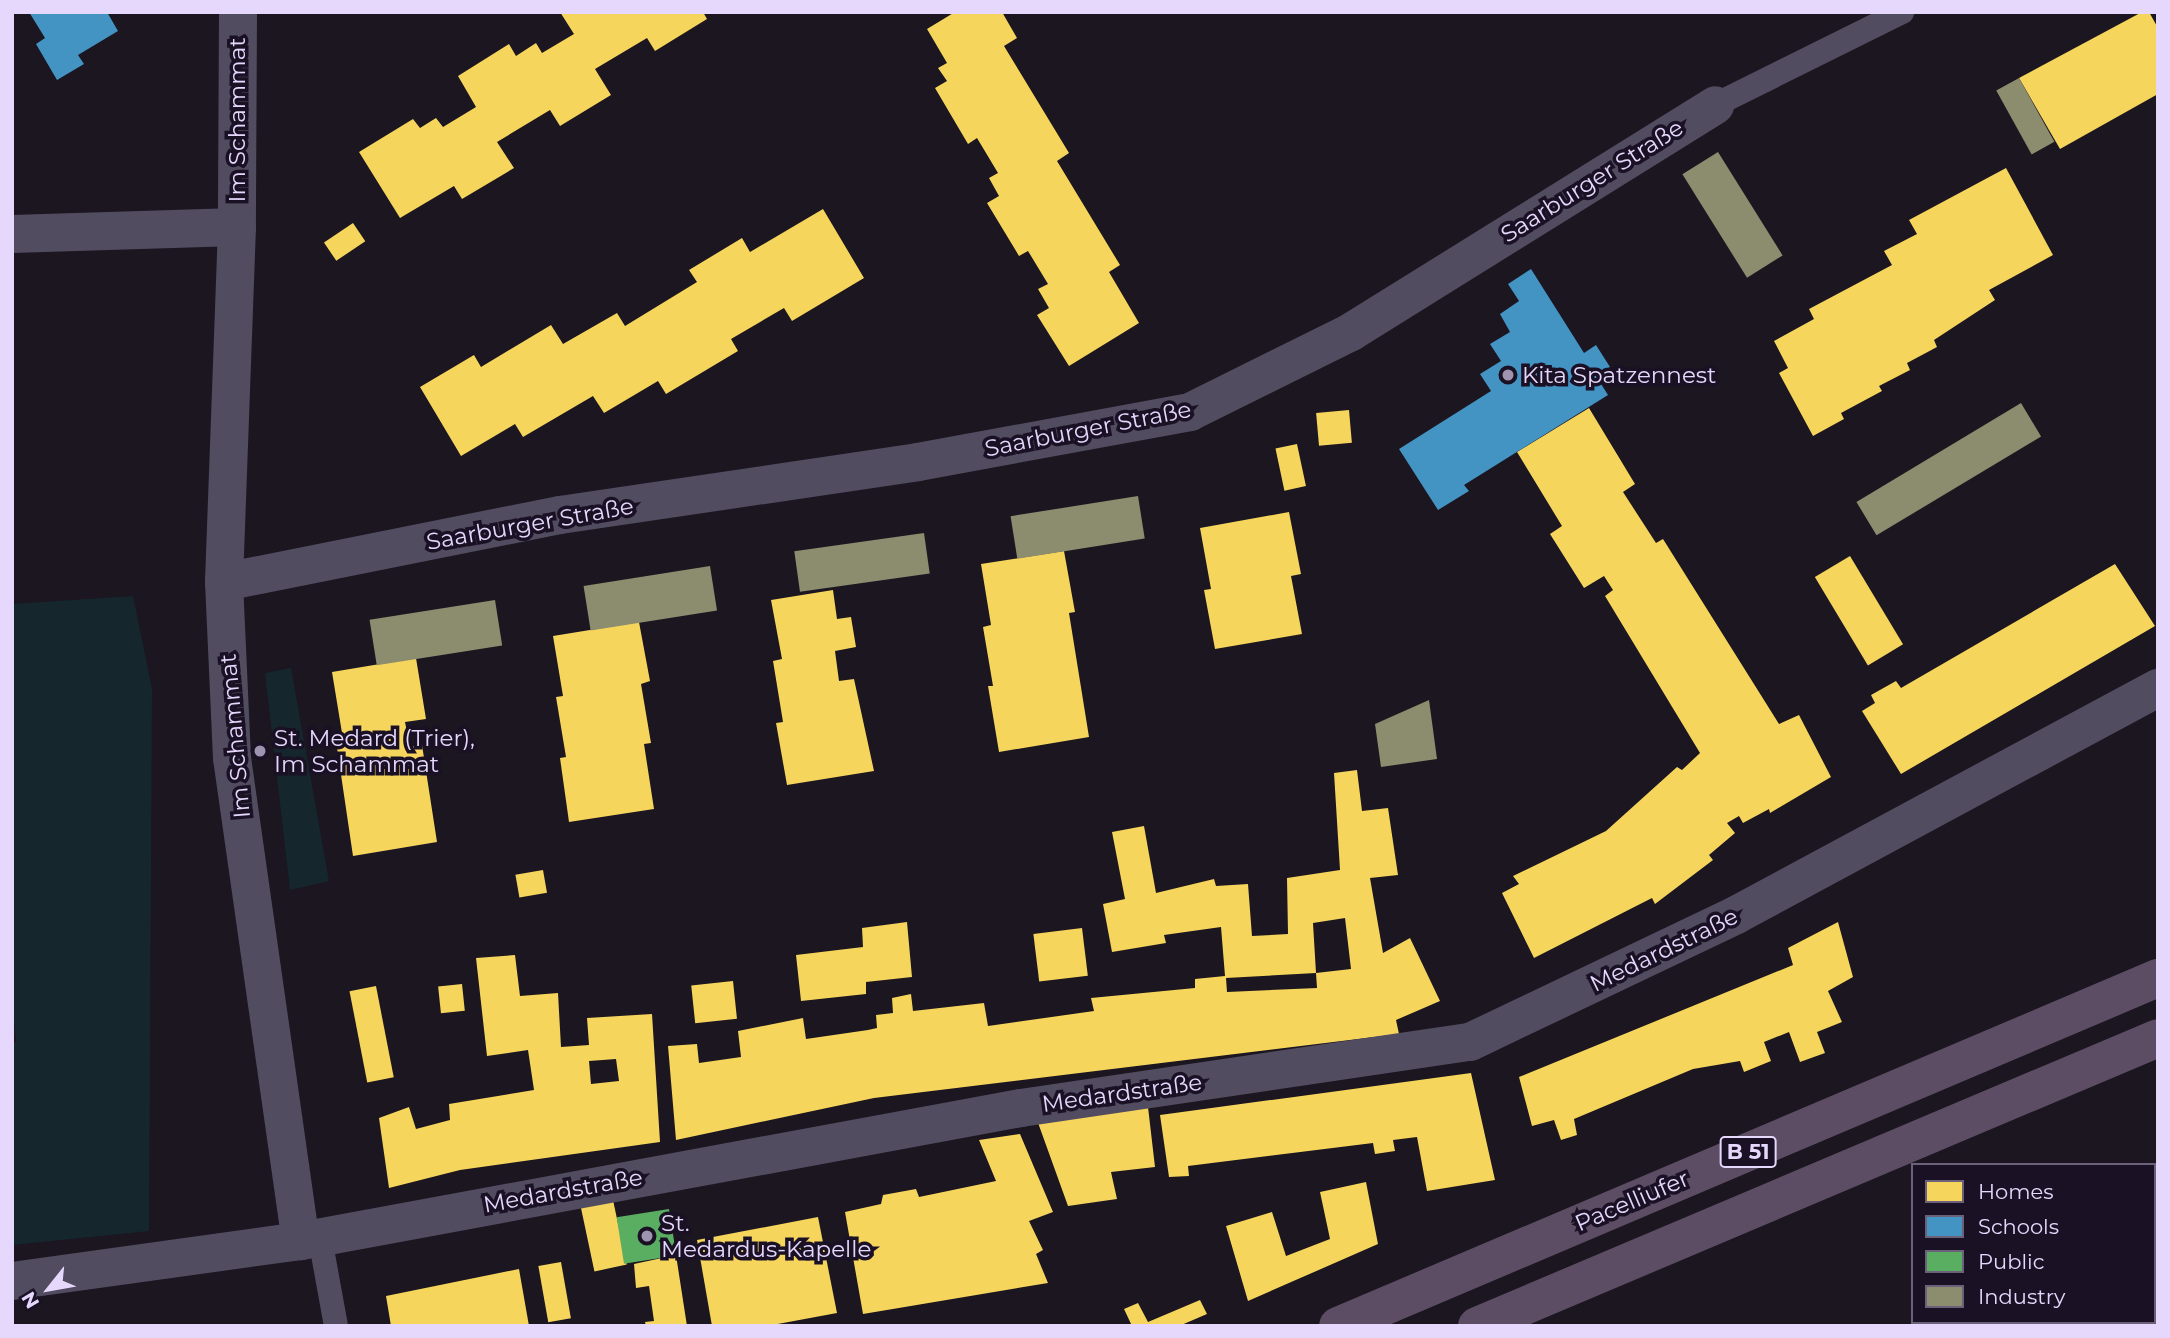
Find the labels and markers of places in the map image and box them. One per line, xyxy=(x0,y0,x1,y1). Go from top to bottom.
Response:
place label: Kita Spatzennest xyxy=(1522,361,1716,389)
marker: Kita Spatzennest xyxy=(1500,367,1516,383)
place label: St. Medard (Trier), Im Schammat xyxy=(274,724,475,778)
marker: St. Medard (Trier), Im Schammat xyxy=(252,743,268,759)
place label: St. Medardus-Kapelle xyxy=(661,1209,871,1263)
marker: St. Medardus-Kapelle xyxy=(639,1228,655,1244)

